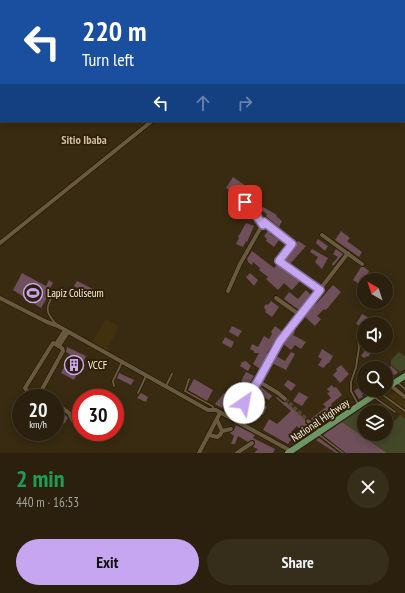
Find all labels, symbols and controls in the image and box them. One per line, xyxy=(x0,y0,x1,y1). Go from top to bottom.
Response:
text: 220 m xyxy=(82,12,146,49)
icon: left xyxy=(16,16,68,68)
text: Turn left xyxy=(82,48,134,71)
icon: left xyxy=(150,92,172,114)
icon: ahead xyxy=(192,92,214,114)
icon: right xyxy=(234,92,256,114)
district label: Sitio Ibaba xyxy=(61,132,107,147)
pin xyxy=(228,185,262,219)
icon: arrive xyxy=(234,191,256,213)
north arrow xyxy=(357,273,393,309)
map controls xyxy=(357,273,393,441)
sports icon: Lapiz Coliseum xyxy=(22,282,44,304)
place label: Lapiz Coliseum xyxy=(47,286,104,300)
button: sound xyxy=(357,317,393,353)
building icon: VCCF xyxy=(63,354,85,376)
place label: VCCF xyxy=(87,358,108,372)
button: search xyxy=(357,361,393,397)
position arrow xyxy=(223,382,265,424)
speed limit sign: 30 xyxy=(72,389,124,441)
street label: National Highway xyxy=(288,395,353,445)
text: 20 xyxy=(28,397,48,423)
button: layers xyxy=(357,405,393,441)
text: km/h xyxy=(29,418,47,431)
text: 2 min xyxy=(16,463,64,494)
button: close xyxy=(347,466,389,508)
text: 440 m · 16:53 xyxy=(16,494,79,511)
button: Exit xyxy=(16,539,199,585)
button: Share xyxy=(207,539,389,585)

